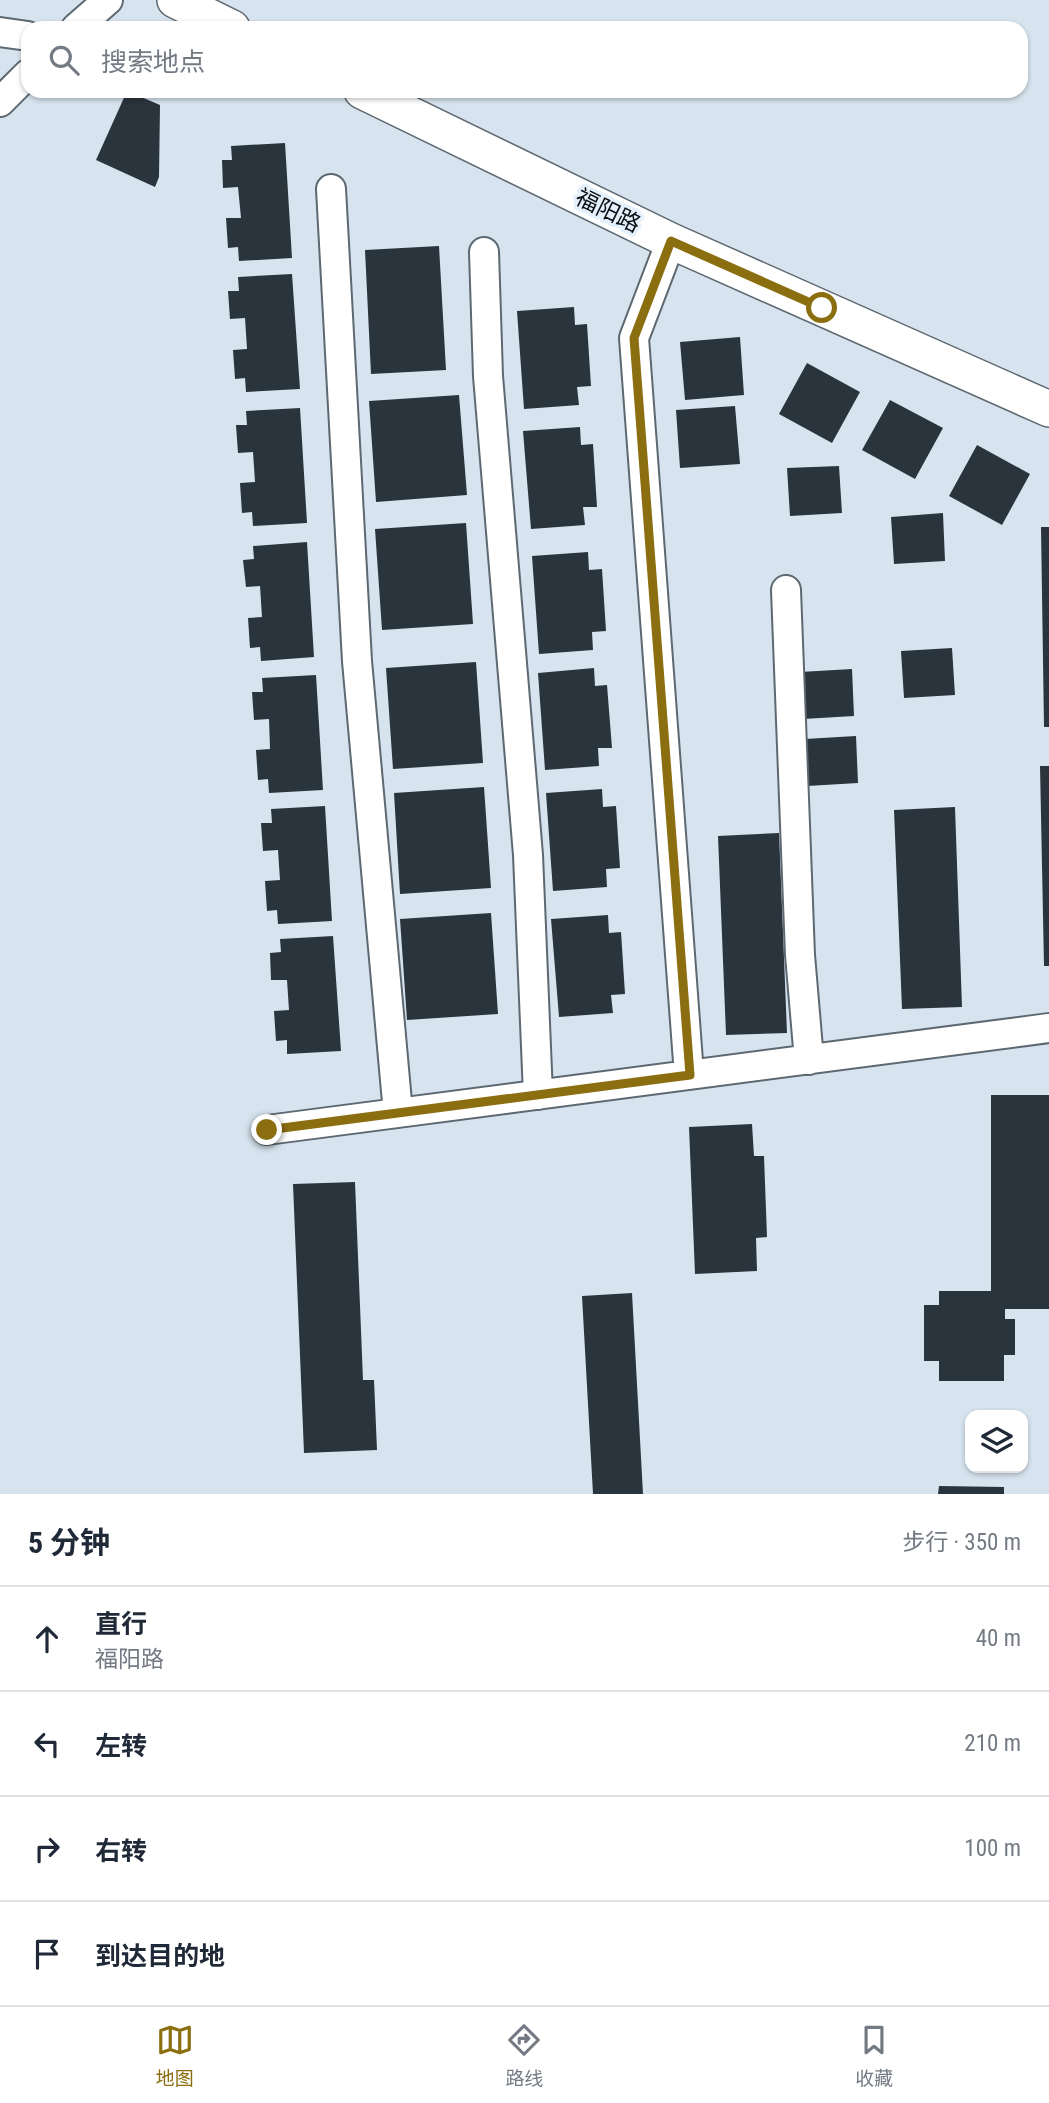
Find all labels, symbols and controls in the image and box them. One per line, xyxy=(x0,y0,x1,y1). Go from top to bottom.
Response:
search box xyxy=(21,21,1028,98)
icon: search xyxy=(45,41,83,79)
text: 搜索地点 xyxy=(101,47,205,77)
street label: 福阳路 xyxy=(571,184,645,238)
route start xyxy=(806,292,837,323)
route end xyxy=(251,1114,282,1145)
map controls xyxy=(965,1410,1028,1473)
button: layers xyxy=(965,1410,1028,1473)
text: 5 分钟 xyxy=(28,1525,110,1560)
text: 步行 · 350 m xyxy=(902,1529,1021,1556)
text: 直行 xyxy=(95,1609,147,1639)
icon: ahead xyxy=(28,1620,66,1658)
text: 40 m xyxy=(976,1625,1021,1652)
text: 福阳路 xyxy=(95,1646,164,1673)
icon: left xyxy=(28,1725,66,1763)
text: 210 m xyxy=(964,1730,1021,1757)
text: 左转 xyxy=(95,1731,147,1761)
icon: right xyxy=(28,1830,66,1868)
text: 100 m xyxy=(964,1835,1021,1862)
text: 右转 xyxy=(95,1836,147,1866)
icon: arrive xyxy=(28,1935,66,1973)
text: 到达目的地 xyxy=(95,1941,225,1971)
tab: 地图 xyxy=(156,2021,194,2090)
tab: 路线 xyxy=(505,2021,543,2090)
tab: 收藏 xyxy=(855,2021,893,2090)

